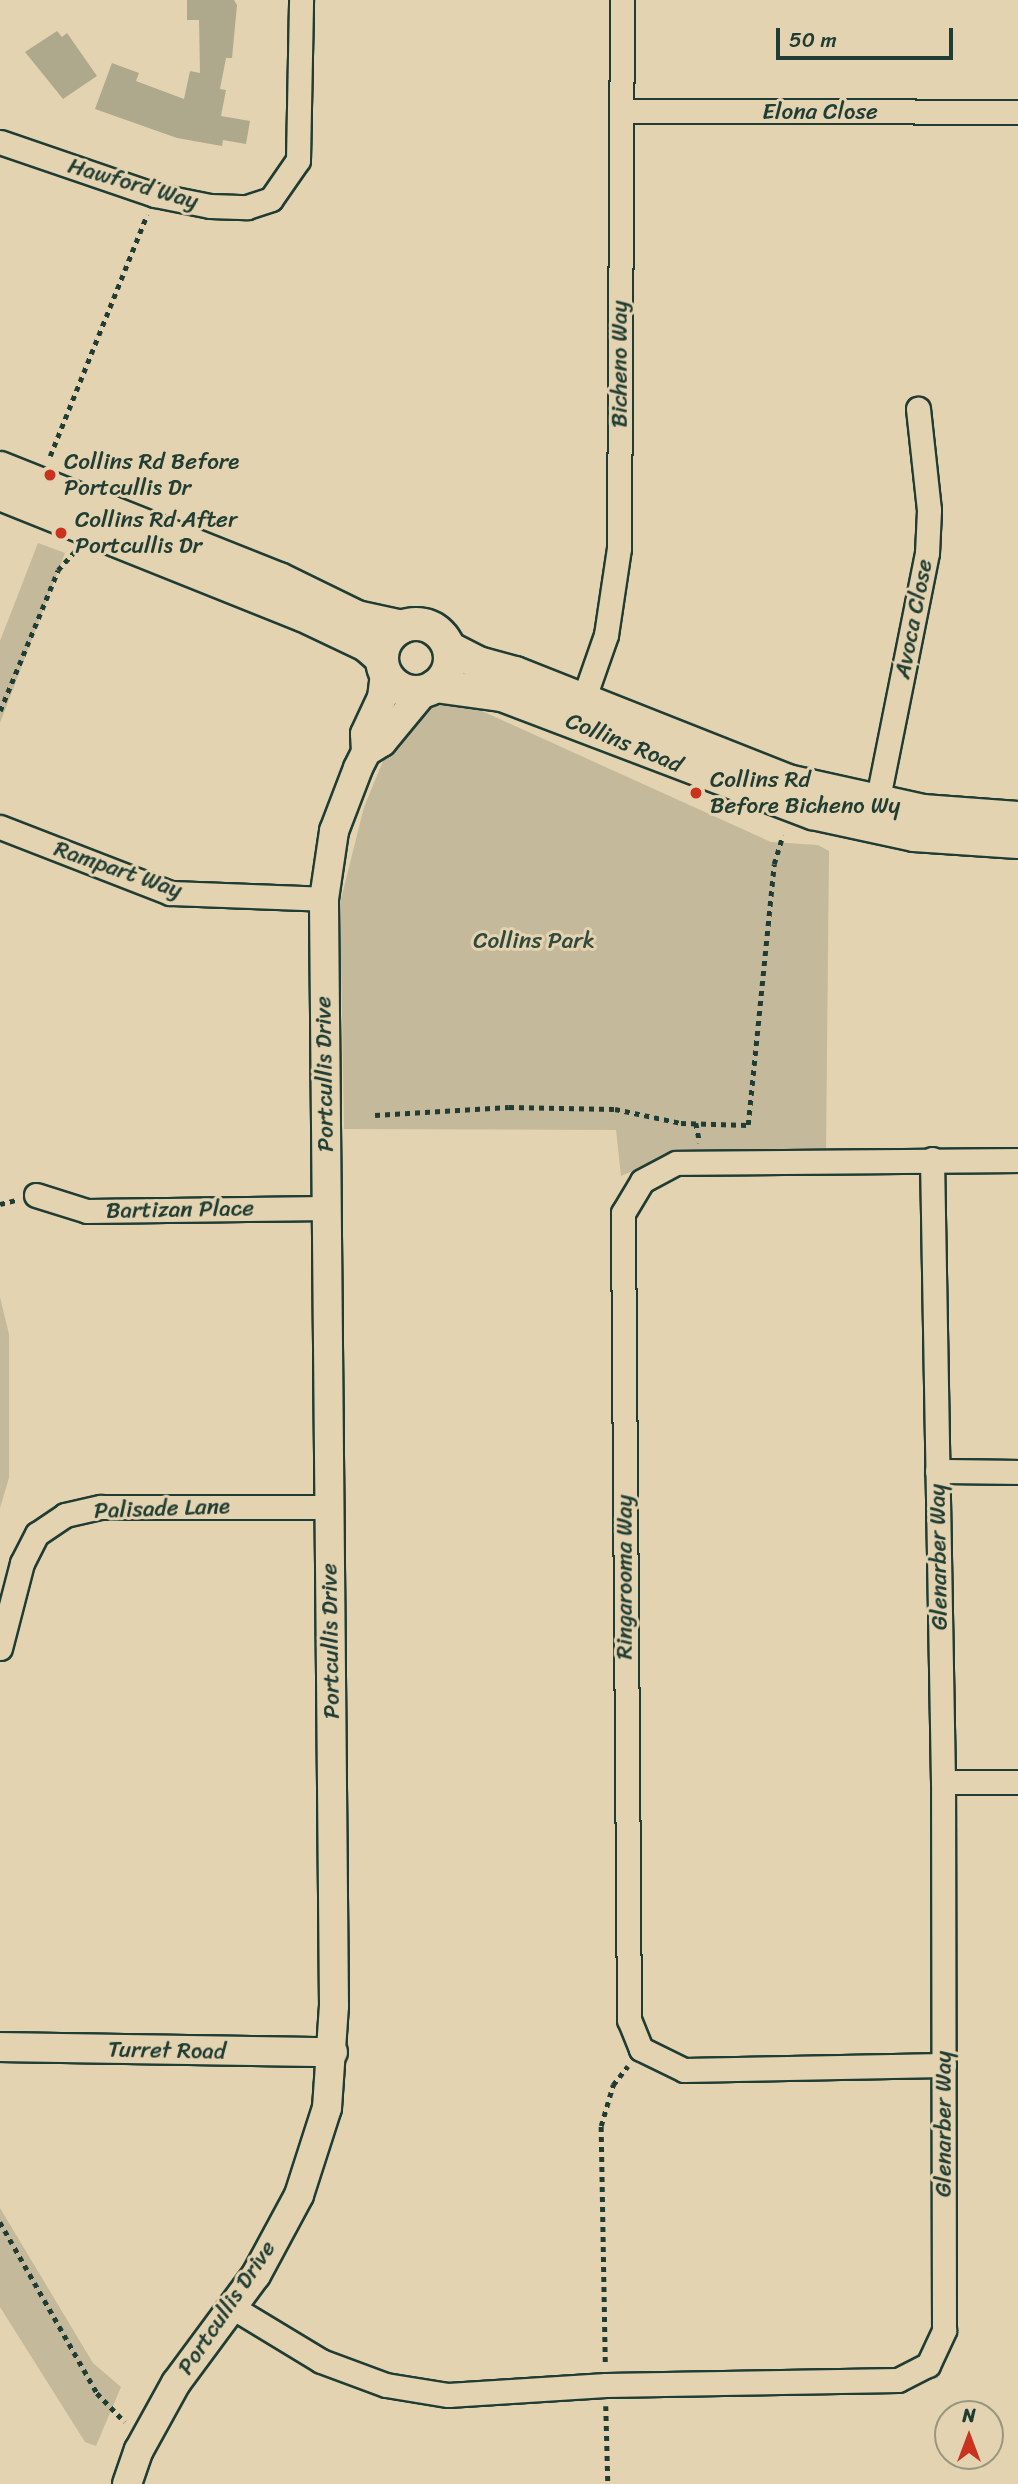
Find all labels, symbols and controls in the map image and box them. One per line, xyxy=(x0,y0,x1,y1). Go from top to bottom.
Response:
scale bar xyxy=(780,14,957,58)
text: 50 m xyxy=(789,21,837,59)
street label: Elona Close xyxy=(762,98,878,126)
street label: Hawford Way xyxy=(65,152,201,216)
street label: Bicheno Way xyxy=(606,300,634,428)
place label: Collins Rd Before Portcullis Dr xyxy=(64,448,239,502)
marker: Collins Rd Before Portcullis Dr xyxy=(42,467,58,483)
place label: Collins Rd After Portcullis Dr xyxy=(75,506,237,560)
marker: Collins Rd After Portcullis Dr xyxy=(53,525,69,541)
street label: Avoca Close xyxy=(889,557,939,681)
street label: Collins Road xyxy=(561,707,687,779)
place label: Collins Rd Before Bicheno Wy xyxy=(710,766,900,820)
marker: Collins Rd Before Bicheno Wy xyxy=(688,785,704,801)
street label: Rampart Way xyxy=(50,835,186,905)
park label: Collins Park xyxy=(473,927,595,955)
street label: Portcullis Drive xyxy=(310,996,340,1152)
street label: Bartizan Place xyxy=(106,1195,254,1225)
street label: Glenarber Way xyxy=(924,1484,954,1630)
street label: Palisade Lane xyxy=(93,1493,231,1525)
street label: Ringarooma Way xyxy=(611,1495,639,1659)
street label: Portcullis Drive xyxy=(316,1563,346,1719)
street label: Turret Road xyxy=(108,2036,226,2066)
street label: Glenarber Way xyxy=(930,2051,958,2197)
street label: Portcullis Drive xyxy=(172,2236,282,2380)
text: N xyxy=(962,2399,976,2432)
north arrow xyxy=(934,2400,1004,2470)

